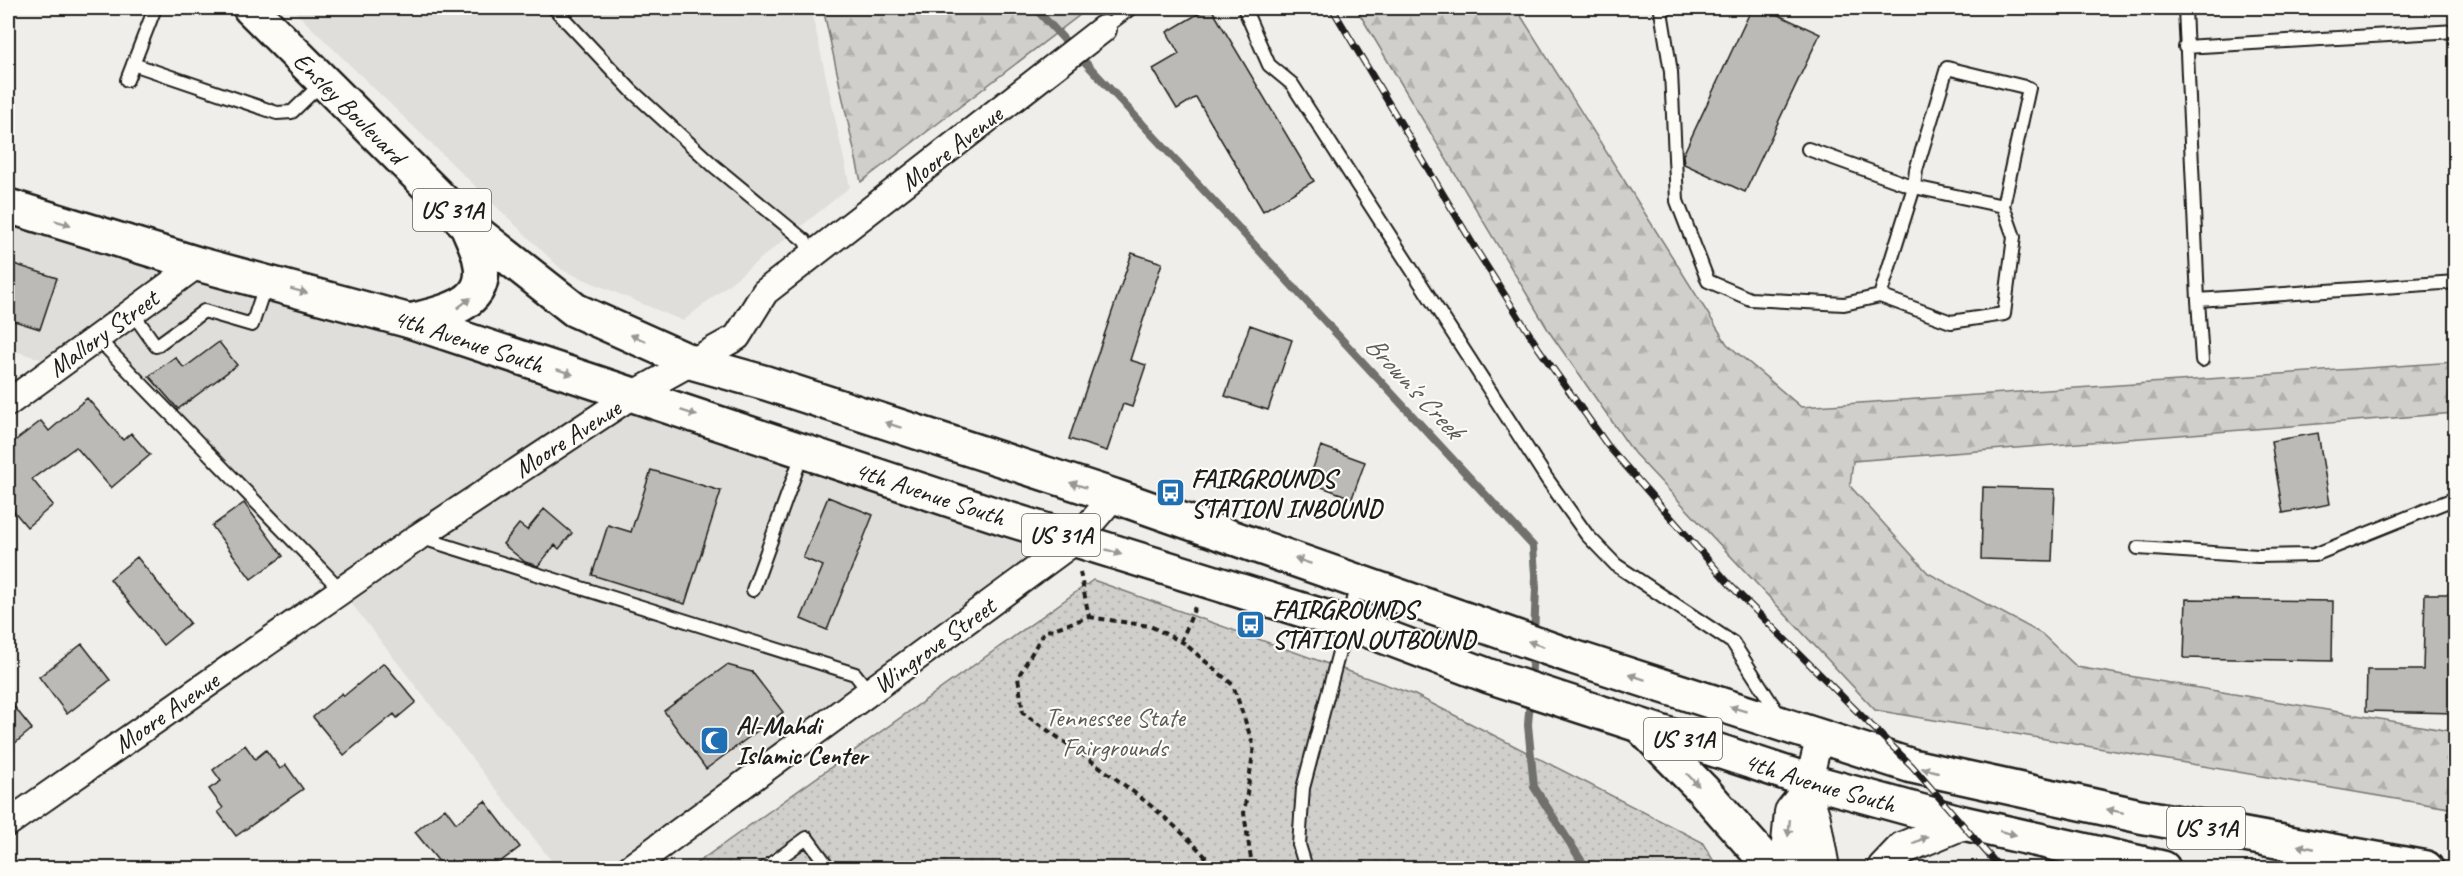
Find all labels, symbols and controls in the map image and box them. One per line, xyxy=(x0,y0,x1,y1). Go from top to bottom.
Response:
street label: Ensley Boulevard xyxy=(286,45,415,174)
street label: Moore Avenue xyxy=(893,97,1010,199)
road number: US 31A xyxy=(413,189,491,231)
one-way arrow xyxy=(55,219,73,228)
street label: Mallory Street xyxy=(42,281,167,385)
one-way arrow xyxy=(290,287,308,296)
one-way arrow xyxy=(456,297,472,310)
street label: 4th Avenue South xyxy=(390,301,549,381)
water label: Brown's Creek xyxy=(1358,329,1474,449)
one-way arrow xyxy=(629,334,646,343)
one-way arrow xyxy=(556,368,574,377)
street label: Moore Avenue xyxy=(508,391,628,485)
one-way arrow xyxy=(680,409,698,418)
one-way arrow xyxy=(884,419,902,429)
street label: 4th Avenue South xyxy=(851,453,1010,534)
place label: FAIRGROUNDS STATION INBOUND xyxy=(1191,462,1384,525)
bus stop icon: FAIRGROUNDS STATION INBOUND xyxy=(1154,477,1186,509)
one-way arrow xyxy=(1069,480,1087,489)
road number: US 31A xyxy=(1022,514,1100,556)
one-way arrow xyxy=(1105,548,1123,557)
one-way arrow xyxy=(1294,556,1312,566)
street label: Wingrove Street xyxy=(867,589,1004,701)
place label: FAIRGROUNDS STATION OUTBOUND xyxy=(1272,593,1478,656)
bus stop icon: FAIRGROUNDS STATION OUTBOUND xyxy=(1235,608,1267,640)
one-way arrow xyxy=(1527,639,1545,649)
street label: Moore Avenue xyxy=(107,663,227,761)
one-way arrow xyxy=(1628,672,1646,681)
park label: Tennessee State Fairgrounds xyxy=(1045,701,1186,764)
one-way arrow xyxy=(1729,704,1747,713)
place label: Al-Mahdi Islamic Center xyxy=(736,709,870,772)
road number: US 31A xyxy=(1644,718,1722,760)
mosque icon: Al-Mahdi Islamic Center xyxy=(699,724,731,756)
street label: 4th Avenue South xyxy=(1740,745,1900,821)
one-way arrow xyxy=(1920,764,1939,774)
one-way arrow xyxy=(1686,772,1699,787)
one-way arrow xyxy=(2105,805,2124,815)
road number: US 31A xyxy=(2167,807,2245,849)
one-way arrow xyxy=(1784,819,1794,838)
one-way arrow xyxy=(1999,829,2018,839)
one-way arrow xyxy=(1911,835,1928,844)
one-way arrow xyxy=(2297,842,2316,851)

